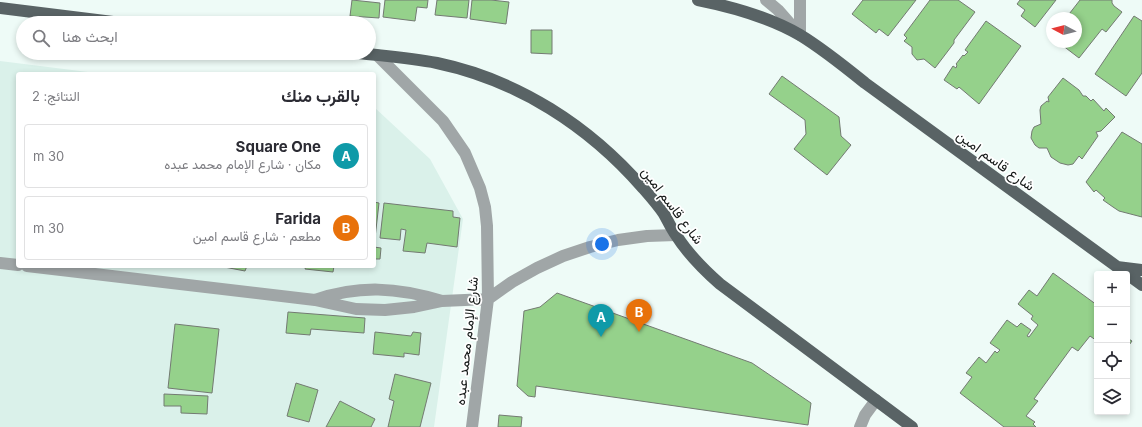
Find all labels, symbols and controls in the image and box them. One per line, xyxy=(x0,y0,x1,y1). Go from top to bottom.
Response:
north arrow xyxy=(1046,12,1082,48)
search box xyxy=(16,16,376,60)
icon: search xyxy=(30,27,52,49)
text: ابحث هنا xyxy=(62,27,118,46)
text: بالقرب منك xyxy=(281,86,360,106)
text: النتائج: 2 xyxy=(32,88,80,104)
street label: شارع قاسم امين xyxy=(952,126,1038,196)
text: Square One xyxy=(236,137,321,156)
text: 30 m xyxy=(33,148,64,164)
text: A xyxy=(341,148,351,164)
text: مكان · شارع الإمام محمد عبده xyxy=(164,156,321,172)
street label: شارع قاسم امين xyxy=(636,163,708,249)
text: Farida xyxy=(275,209,321,228)
text: 30 m xyxy=(33,220,64,236)
text: B xyxy=(342,220,350,236)
text: مطعم · شارع قاسم امين xyxy=(193,228,321,244)
your location xyxy=(592,234,612,254)
map controls xyxy=(1094,271,1130,415)
button: + xyxy=(1094,271,1130,307)
street label: شارع الإمام محمد عبده xyxy=(451,276,484,406)
pin: B xyxy=(626,299,652,332)
pin: A xyxy=(588,304,614,337)
button: − xyxy=(1094,307,1130,343)
button: locate xyxy=(1094,343,1130,379)
button: layers xyxy=(1094,379,1130,415)

